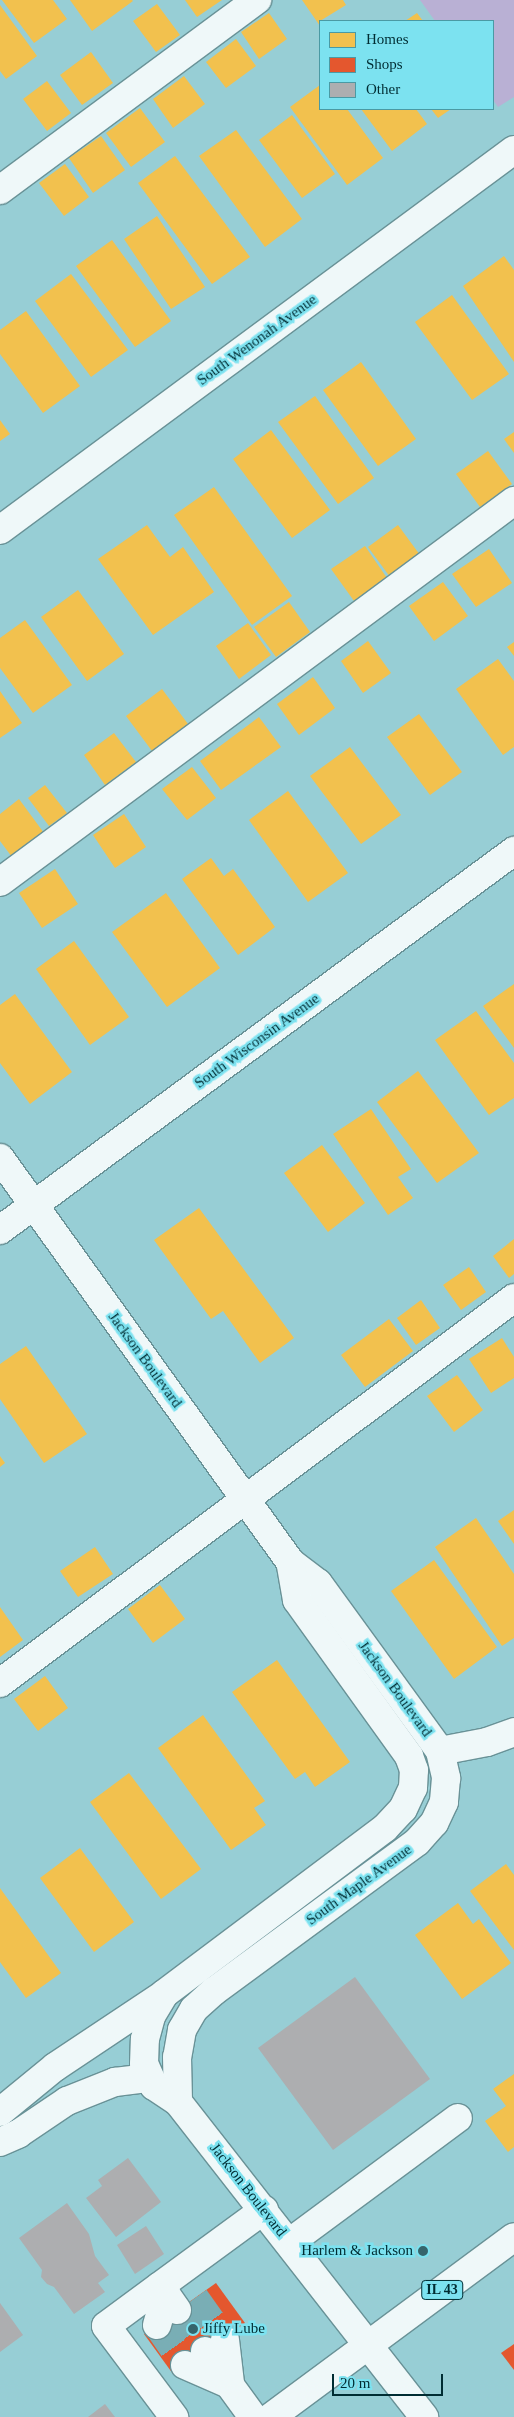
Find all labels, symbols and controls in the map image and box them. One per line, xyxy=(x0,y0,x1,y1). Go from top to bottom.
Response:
legend xyxy=(319,20,494,110)
text: Homes xyxy=(366,31,409,47)
text: Shops xyxy=(366,56,403,72)
text: Other xyxy=(366,81,400,97)
street label: South Wenonah Avenue xyxy=(193,290,321,390)
street label: South Wisconsin Avenue xyxy=(191,989,323,1093)
street label: Jackson Boulevard xyxy=(104,1309,186,1411)
street label: Jackson Boulevard xyxy=(354,1638,436,1740)
street label: South Maple Avenue xyxy=(303,1841,415,1929)
street label: Jackson Boulevard xyxy=(206,2140,290,2240)
place label: Harlem & Jackson xyxy=(301,2242,413,2260)
marker: Harlem & Jackson xyxy=(417,2245,429,2257)
road number: IL 43 xyxy=(421,2278,463,2302)
place label: Jiffy Lube xyxy=(203,2320,265,2338)
marker: Jiffy Lube xyxy=(187,2323,199,2335)
scale bar xyxy=(334,2364,445,2396)
text: 20 m xyxy=(340,2375,370,2391)

